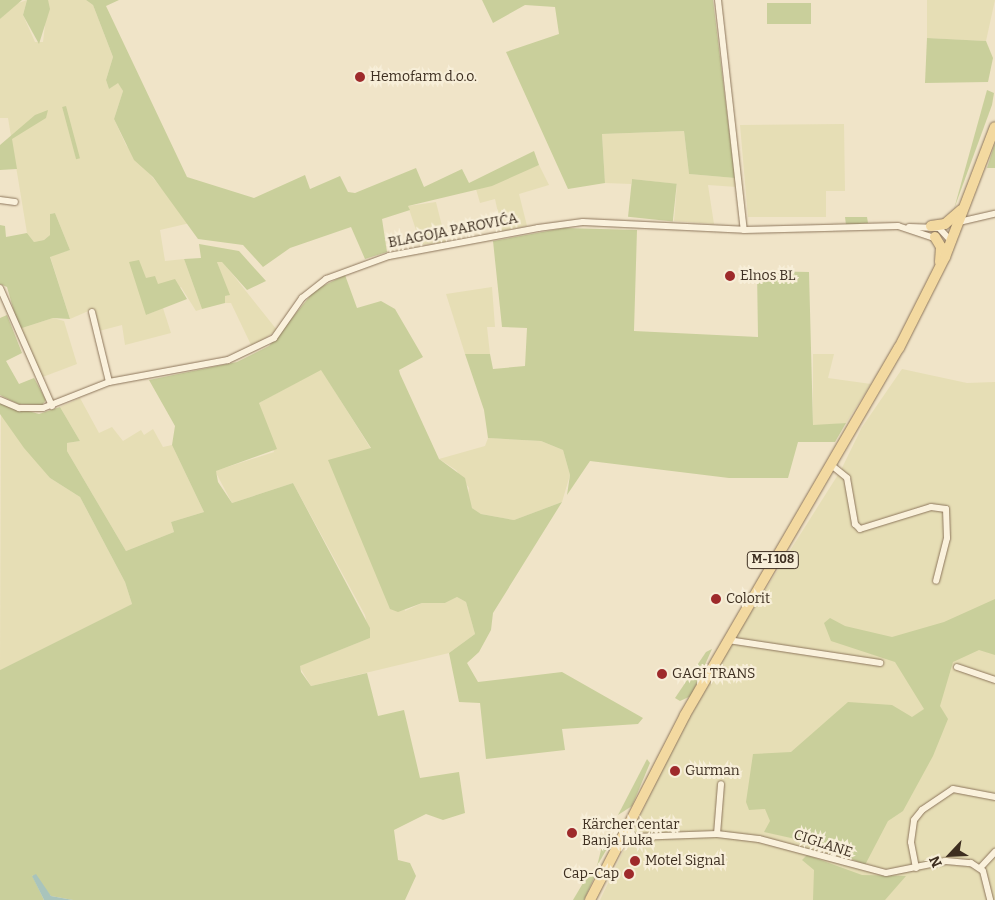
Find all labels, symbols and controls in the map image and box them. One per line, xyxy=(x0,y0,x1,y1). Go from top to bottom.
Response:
place label: Hemofarm d.o.o. xyxy=(370,69,477,85)
marker: Hemofarm d.o.o. xyxy=(354,71,366,83)
street label: BLAGOJA PAROVIĆA xyxy=(387,210,519,252)
place label: Elnos BL xyxy=(740,268,796,284)
marker: Elnos BL xyxy=(724,270,736,282)
road number: M-I 108 xyxy=(747,550,799,570)
place label: Colorit xyxy=(726,591,770,607)
marker: Colorit xyxy=(710,593,722,605)
place label: GAGI TRANS xyxy=(672,666,755,682)
marker: GAGI TRANS xyxy=(656,668,668,680)
place label: Gurman xyxy=(685,763,740,779)
marker: Gurman xyxy=(669,765,681,777)
place label: Kärcher centar Banja Luka xyxy=(582,817,679,850)
marker: Kärcher centar Banja Luka xyxy=(566,827,578,839)
street label: CIGLANE xyxy=(791,827,855,861)
north arrow xyxy=(925,830,975,880)
place label: Motel Signal xyxy=(645,853,725,869)
text: N xyxy=(926,853,946,870)
marker: Motel Signal xyxy=(629,855,641,867)
place label: Cap-Cap xyxy=(563,866,619,882)
marker: Cap-Cap xyxy=(623,868,635,880)

